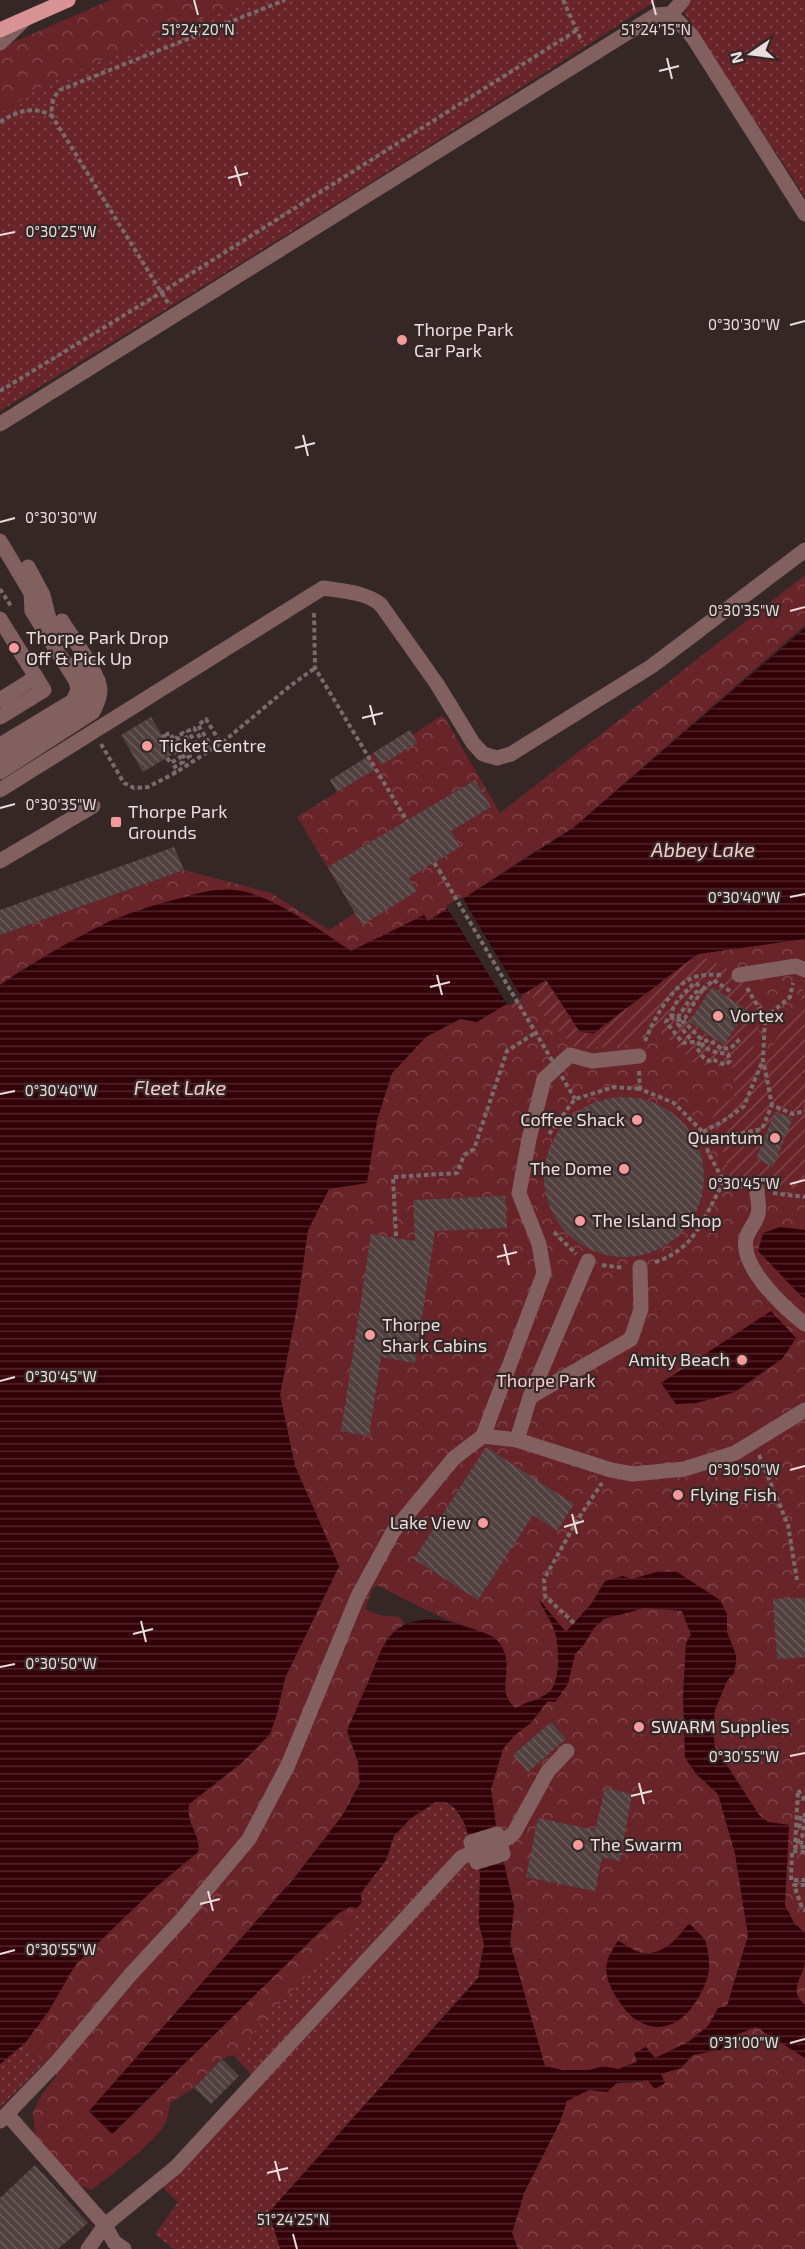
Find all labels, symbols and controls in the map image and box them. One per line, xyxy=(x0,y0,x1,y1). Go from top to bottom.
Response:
text: 51°24'20"N xyxy=(161,20,235,38)
text: 51°24'15"N xyxy=(621,20,691,38)
north arrow xyxy=(721,24,781,84)
text: N xyxy=(725,50,747,66)
text: 0°30'25"W xyxy=(26,222,97,240)
text: 0°30'30"W xyxy=(708,315,780,333)
place label: Thorpe Park Car Park xyxy=(414,318,513,361)
marker: Thorpe Park Car Park xyxy=(395,333,409,347)
text: 0°30'30"W xyxy=(25,508,97,526)
text: 0°30'35"W xyxy=(709,601,779,619)
place label: Thorpe Park Drop Off & Pick Up xyxy=(26,626,169,669)
marker: Thorpe Park Drop Off & Pick Up xyxy=(7,641,21,655)
place label: Ticket Centre xyxy=(159,734,266,756)
marker: Ticket Centre xyxy=(140,739,154,753)
text: 0°30'35"W xyxy=(26,795,96,813)
place label: Thorpe Park Grounds xyxy=(128,800,227,843)
marker: Thorpe Park Grounds xyxy=(109,815,123,829)
water label: Abbey Lake xyxy=(650,837,755,862)
text: 0°30'40"W xyxy=(708,888,780,906)
place label: Vortex xyxy=(730,1004,784,1026)
marker: Vortex xyxy=(711,1009,725,1023)
water label: Fleet Lake xyxy=(134,1075,227,1099)
text: 0°30'40"W xyxy=(25,1081,97,1099)
place label: Coffee Shack xyxy=(520,1108,625,1130)
marker: Coffee Shack xyxy=(630,1113,644,1127)
place label: Quantum xyxy=(687,1126,763,1148)
marker: Quantum xyxy=(768,1131,782,1145)
place label: The Dome xyxy=(530,1157,612,1179)
marker: The Dome xyxy=(617,1162,631,1176)
text: 0°30'45"W xyxy=(708,1174,780,1192)
place label: The Island Shop xyxy=(592,1209,722,1231)
marker: The Island Shop xyxy=(573,1214,587,1228)
place label: Thorpe Shark Cabins xyxy=(382,1313,487,1356)
marker: Thorpe Shark Cabins xyxy=(363,1328,377,1342)
place label: Amity Beach xyxy=(629,1348,730,1370)
marker: Amity Beach xyxy=(735,1353,749,1367)
text: 0°30'45"W xyxy=(25,1367,97,1385)
park label: Thorpe Park xyxy=(496,1369,596,1391)
text: 0°30'50"W xyxy=(708,1460,780,1478)
place label: Flying Fish xyxy=(690,1483,777,1505)
marker: Flying Fish xyxy=(671,1488,685,1502)
place label: Lake View xyxy=(390,1511,471,1533)
marker: Lake View xyxy=(476,1516,490,1530)
text: 0°30'50"W xyxy=(25,1654,97,1672)
place label: SWARM Supplies xyxy=(651,1715,790,1737)
marker: SWARM Supplies xyxy=(632,1720,646,1734)
text: 0°30'55"W xyxy=(709,1747,779,1765)
place label: The Swarm xyxy=(590,1833,682,1855)
marker: The Swarm xyxy=(571,1838,585,1852)
text: 0°30'55"W xyxy=(26,1940,96,1958)
text: 0°31'00"W xyxy=(709,2033,779,2051)
text: 51°24'25"N xyxy=(257,2210,329,2228)

